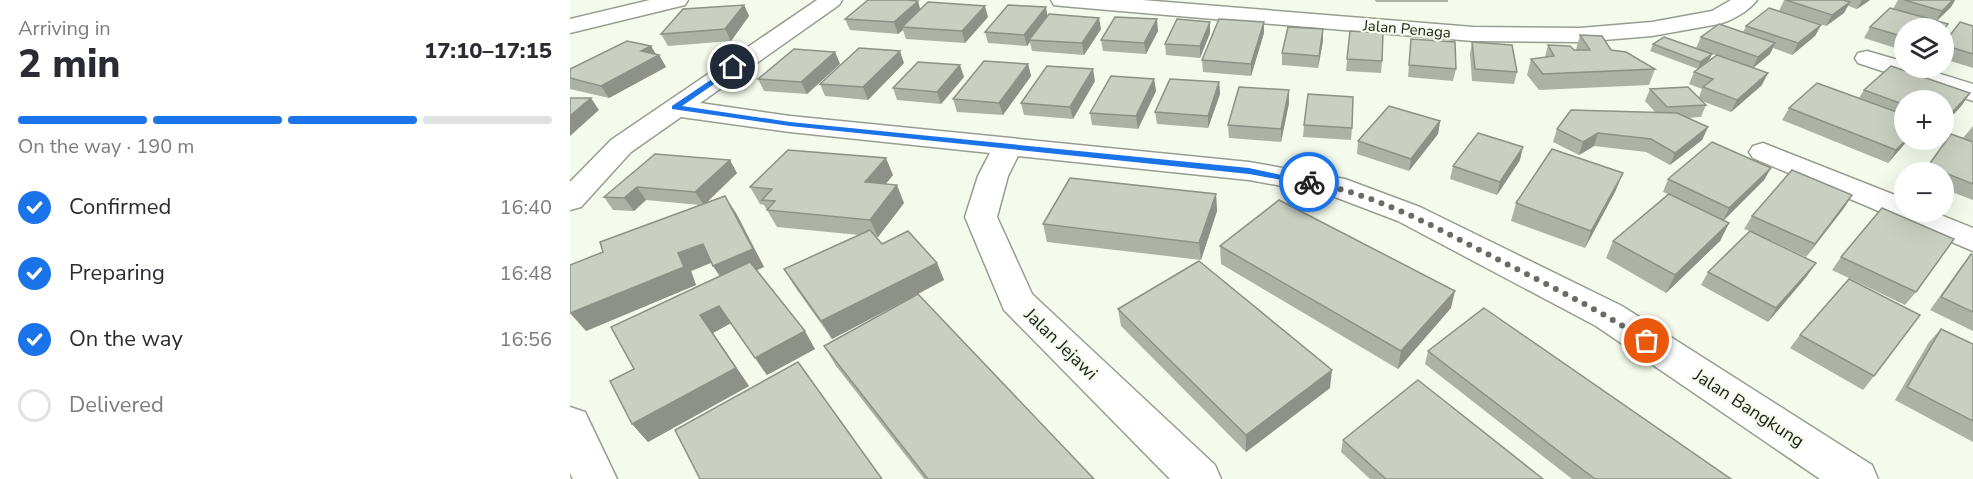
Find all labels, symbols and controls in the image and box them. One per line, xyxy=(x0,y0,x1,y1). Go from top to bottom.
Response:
text: Arriving in xyxy=(18,15,111,42)
street label: Jalan Penaga xyxy=(1361,15,1452,43)
map controls xyxy=(1894,18,1954,222)
button: layers xyxy=(1894,18,1954,78)
text: 17:10–17:15 xyxy=(424,36,552,66)
text: 2 min xyxy=(18,38,121,91)
pin xyxy=(707,41,758,92)
icon: home xyxy=(716,50,749,83)
button: + xyxy=(1894,90,1954,150)
text: On the way · 190 m xyxy=(18,133,194,160)
courier xyxy=(1279,152,1339,212)
button: − xyxy=(1894,162,1954,222)
icon: bike xyxy=(1293,166,1326,199)
icon: check xyxy=(18,191,51,224)
text: Confirmed xyxy=(69,192,171,222)
text: 16:40 xyxy=(499,194,552,221)
icon: check xyxy=(18,257,51,290)
text: Preparing xyxy=(69,258,165,288)
text: 16:48 xyxy=(499,260,552,287)
street label: Jalan Jejawi xyxy=(1018,302,1103,385)
pin xyxy=(1621,315,1672,366)
icon: check xyxy=(18,323,51,356)
text: On the way xyxy=(69,324,183,354)
icon: bag xyxy=(1630,324,1663,357)
text: 16:56 xyxy=(499,326,552,353)
street label: Jalan Bangkung xyxy=(1688,363,1809,453)
text: Delivered xyxy=(69,390,164,420)

